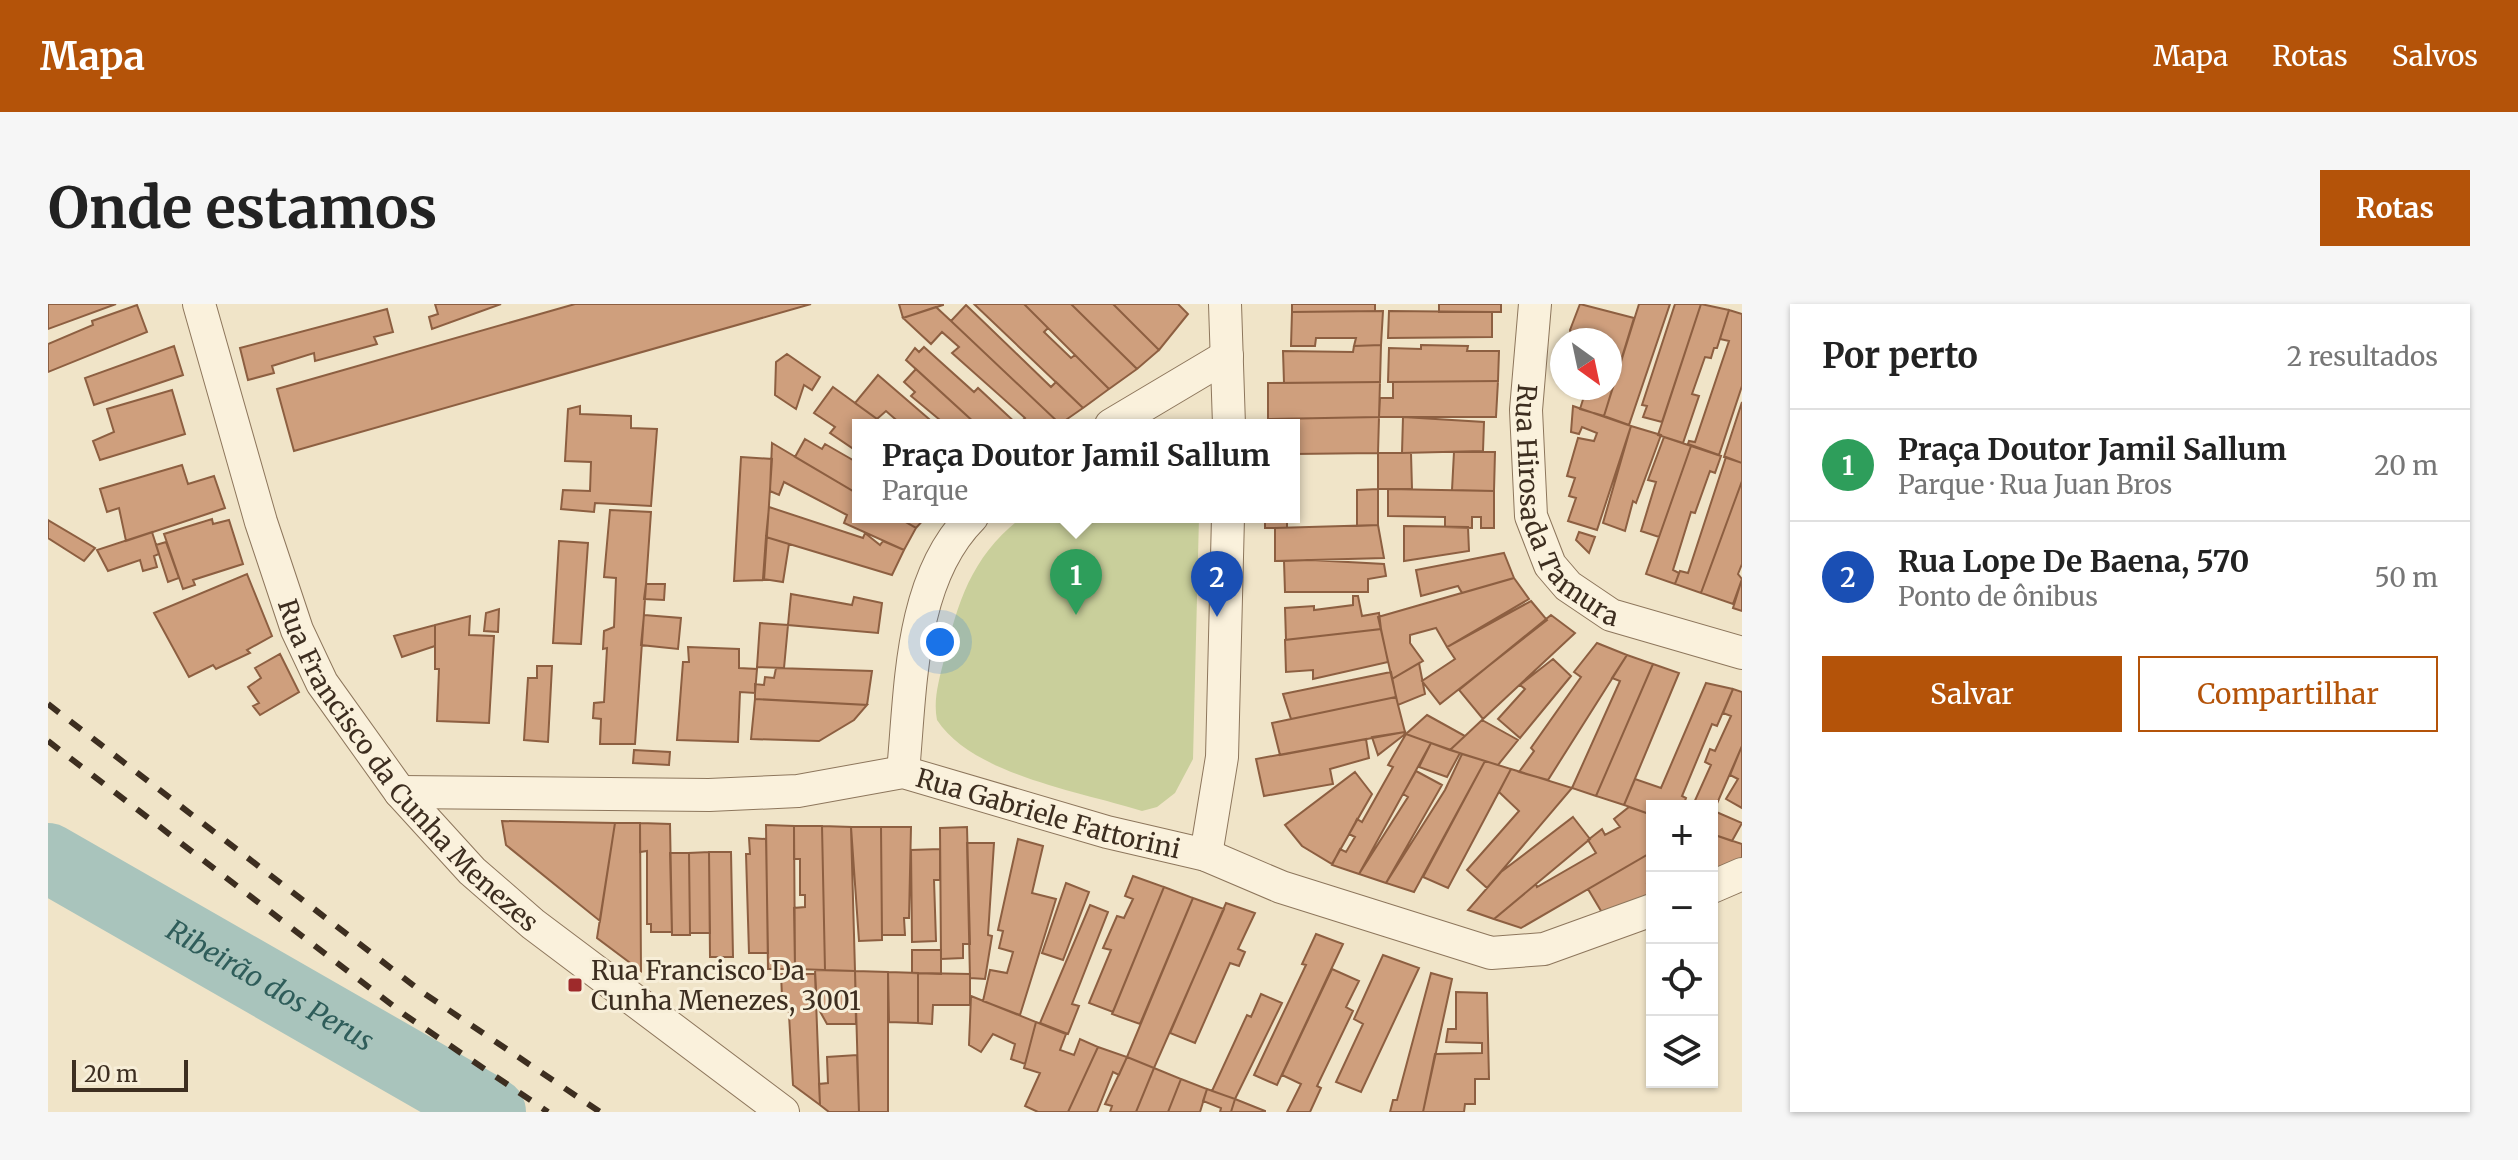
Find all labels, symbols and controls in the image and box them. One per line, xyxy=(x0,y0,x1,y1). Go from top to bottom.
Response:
text: Mapa xyxy=(40,33,145,80)
text: Mapa xyxy=(2153,38,2228,74)
text: Rotas xyxy=(2272,38,2348,74)
text: Salvos xyxy=(2392,38,2478,74)
button: Rotas xyxy=(2320,170,2470,246)
text: Onde estamos xyxy=(48,173,437,243)
north arrow xyxy=(1550,328,1622,400)
text: Por perto xyxy=(1822,335,1978,377)
text: 2 resultados xyxy=(2287,340,2438,373)
street label: Rua Hirosada Tamura xyxy=(1509,383,1622,633)
popup xyxy=(852,419,1300,523)
text: Praça Doutor Jamil Sallum xyxy=(1898,430,2287,468)
text: Praça Doutor Jamil Sallum xyxy=(882,436,1270,474)
text: 1 xyxy=(1842,449,1854,482)
text: 20 m xyxy=(2374,449,2438,482)
text: Parque · Rua Juan Bros xyxy=(1898,468,2172,501)
text: Parque xyxy=(882,474,968,507)
text: Rua Lope De Baena, 570 xyxy=(1898,542,2249,580)
pin: 1 xyxy=(1050,549,1102,615)
pin: 2 xyxy=(1191,551,1243,617)
text: 2 xyxy=(1840,561,1856,594)
text: 50 m xyxy=(2374,561,2438,594)
text: Ponto de ônibus xyxy=(1898,580,2098,613)
street label: Rua Francisco da Cunha Menezes xyxy=(271,595,546,938)
your location xyxy=(920,622,960,662)
button: Salvar xyxy=(1822,656,2122,732)
button: Compartilhar xyxy=(2138,656,2438,732)
street label: Rua Gabriele Fattorini xyxy=(912,760,1184,865)
map controls xyxy=(1646,800,1718,1088)
button: + xyxy=(1646,800,1718,872)
button: − xyxy=(1646,872,1718,944)
water label: Ribeirão dos Perus xyxy=(160,912,380,1059)
button: locate xyxy=(1646,944,1718,1016)
place label: Rua Francisco Da Cunha Menezes, 3001 xyxy=(591,954,861,1017)
marker: Rua Francisco Da Cunha Menezes, 3001 xyxy=(566,976,584,994)
button: layers xyxy=(1646,1016,1718,1088)
scale bar xyxy=(72,1056,188,1092)
text: 20 m xyxy=(84,1060,138,1088)

